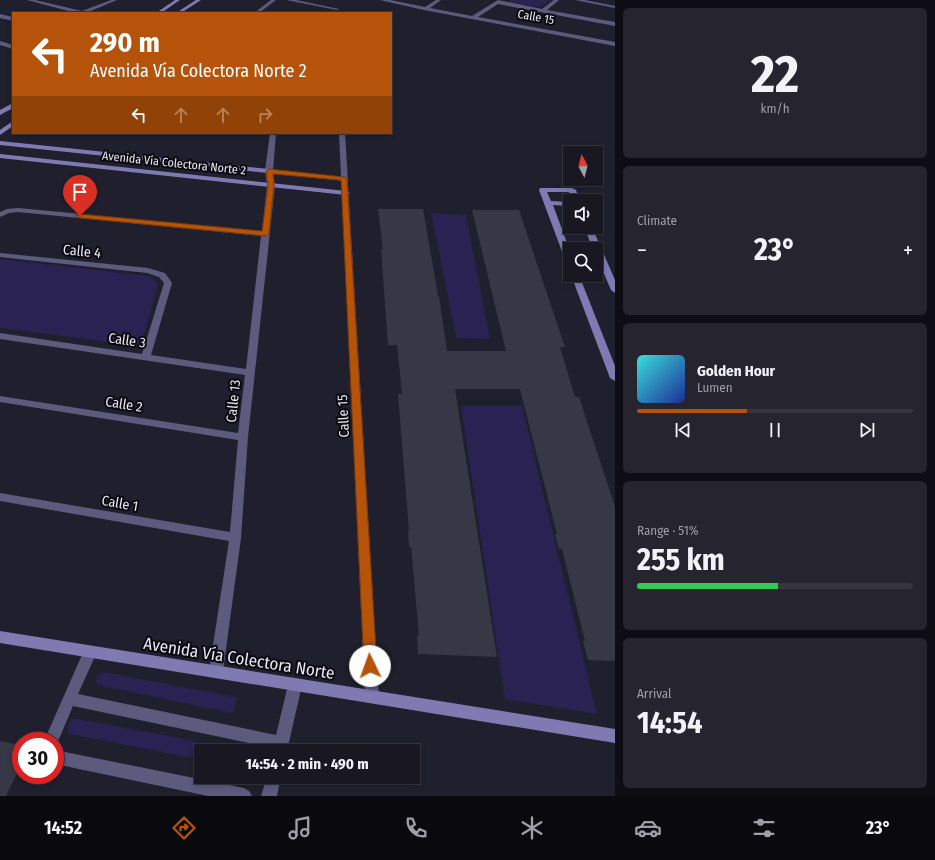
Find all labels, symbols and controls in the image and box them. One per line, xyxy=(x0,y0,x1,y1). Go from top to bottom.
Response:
street label: Calle 15 xyxy=(517,7,556,27)
text: 290 m xyxy=(90,26,160,59)
icon: left xyxy=(24,28,76,80)
text: 22 xyxy=(751,43,799,106)
text: Avenida Vía Colectora Norte 2 xyxy=(90,60,307,82)
text: km/h xyxy=(761,101,790,116)
icon: left xyxy=(128,104,150,126)
icon: ahead xyxy=(170,104,192,126)
icon: ahead xyxy=(212,104,234,126)
icon: right xyxy=(254,104,276,126)
north arrow xyxy=(563,146,603,186)
map controls xyxy=(563,146,603,282)
street label: Avenida Vía Colectora Norte 2 xyxy=(101,148,247,178)
pin xyxy=(63,175,97,216)
icon: arrive xyxy=(69,181,91,203)
button: sound xyxy=(563,194,603,234)
text: Climate xyxy=(637,213,677,228)
text: 23° xyxy=(754,232,796,268)
text: − xyxy=(637,237,647,264)
text: + xyxy=(903,237,913,264)
street label: Calle 4 xyxy=(62,241,102,262)
button: search xyxy=(563,242,603,282)
street label: Calle 3 xyxy=(107,329,147,352)
text: Golden Hour xyxy=(697,362,775,380)
street label: Calle 13 xyxy=(223,379,244,423)
text: Lumen xyxy=(697,380,733,395)
street label: Calle 2 xyxy=(104,393,144,416)
street label: Calle 15 xyxy=(334,394,353,438)
icon: previous xyxy=(672,419,694,441)
icon: pause xyxy=(764,419,786,441)
icon: next xyxy=(856,419,878,441)
street label: Calle 1 xyxy=(100,492,139,515)
text: Range · 51% xyxy=(637,523,699,538)
text: 255 km xyxy=(637,542,725,578)
street label: Avenida Vía Colectora Norte xyxy=(142,633,336,684)
position arrow xyxy=(349,645,391,687)
text: Arrival xyxy=(637,686,671,701)
text: 14:54 xyxy=(637,705,702,741)
speed limit sign: 30 xyxy=(12,732,64,784)
text: 14:54 · 2 min · 490 m xyxy=(245,755,369,773)
icon: directions xyxy=(170,814,198,842)
icon: music xyxy=(286,814,314,842)
icon: phone xyxy=(402,814,430,842)
icon: climate xyxy=(518,814,546,842)
icon: car xyxy=(634,814,662,842)
icon: filters xyxy=(750,814,778,842)
text: 14:52 xyxy=(44,817,82,839)
text: 23° xyxy=(866,817,891,839)

